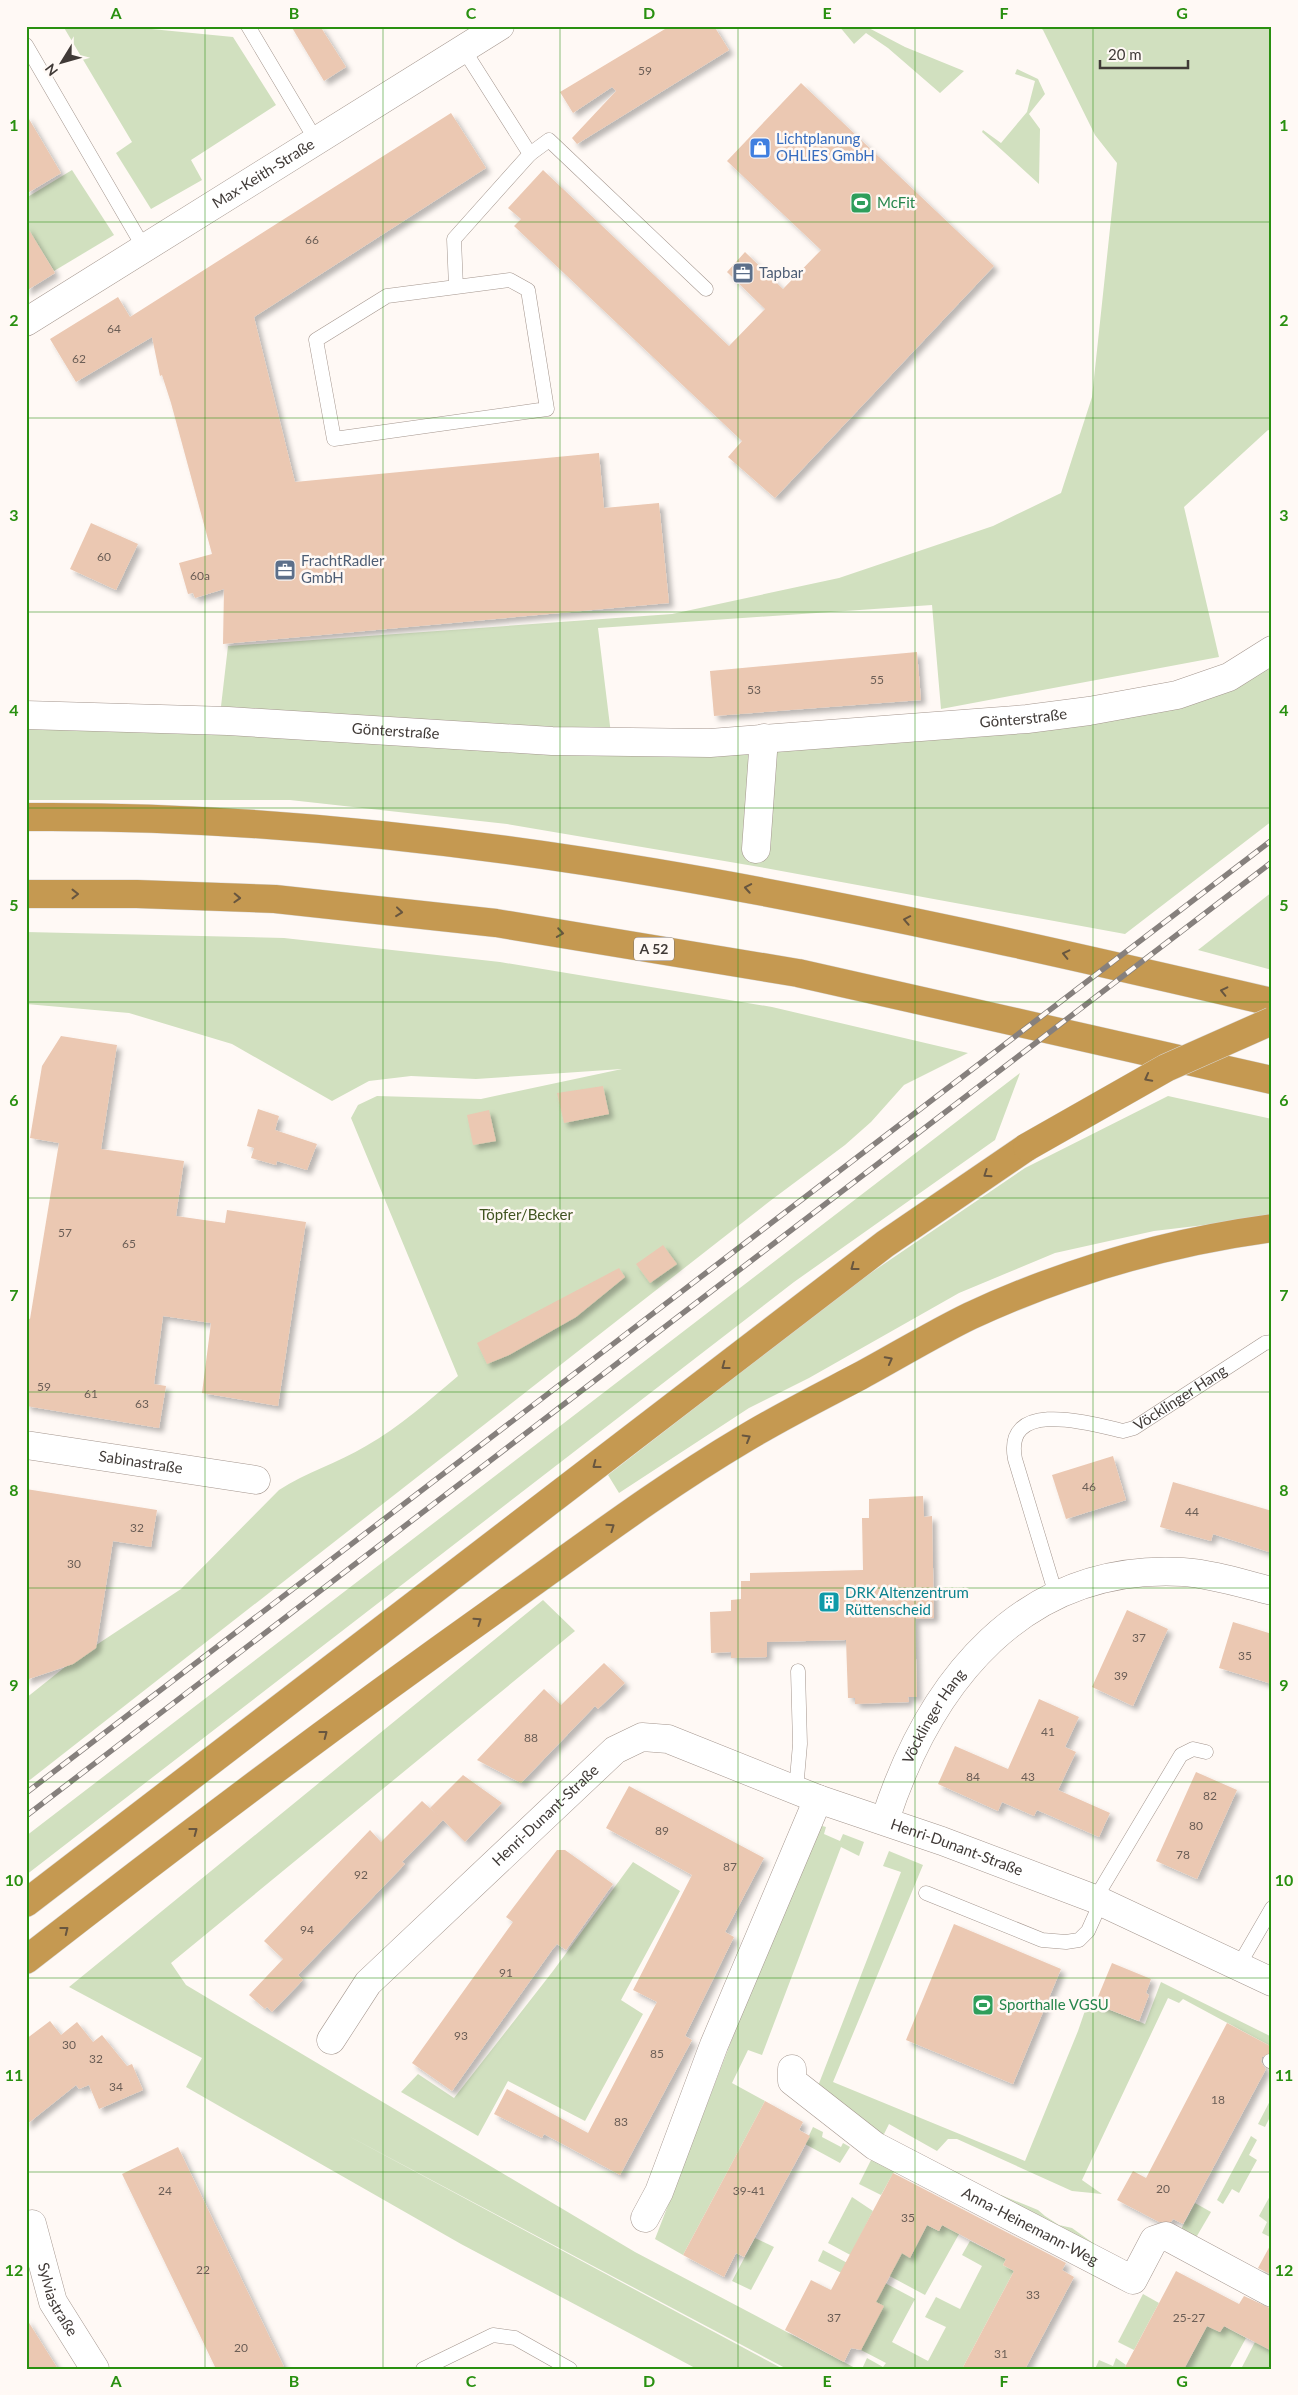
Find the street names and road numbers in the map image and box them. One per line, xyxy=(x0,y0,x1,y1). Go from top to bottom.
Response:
street label: Max-Keith-Straße xyxy=(209,134,317,211)
street label: Gönterstraße xyxy=(979,704,1068,731)
street label: Gönterstraße xyxy=(351,719,440,742)
road number: A 52 xyxy=(634,938,674,961)
street label: Vöcklinger Hang xyxy=(1130,1360,1230,1434)
street label: Sabinastraße xyxy=(98,1446,184,1477)
street label: Vöcklinger Hang xyxy=(898,1665,969,1766)
street label: Henri-Dunant-Straße xyxy=(488,1760,602,1869)
street label: Henri-Dunant-Straße xyxy=(888,1814,1026,1879)
street label: Anna-Heinemann-Weg xyxy=(959,2183,1102,2269)
street label: Sylviastraße xyxy=(35,2260,82,2339)

